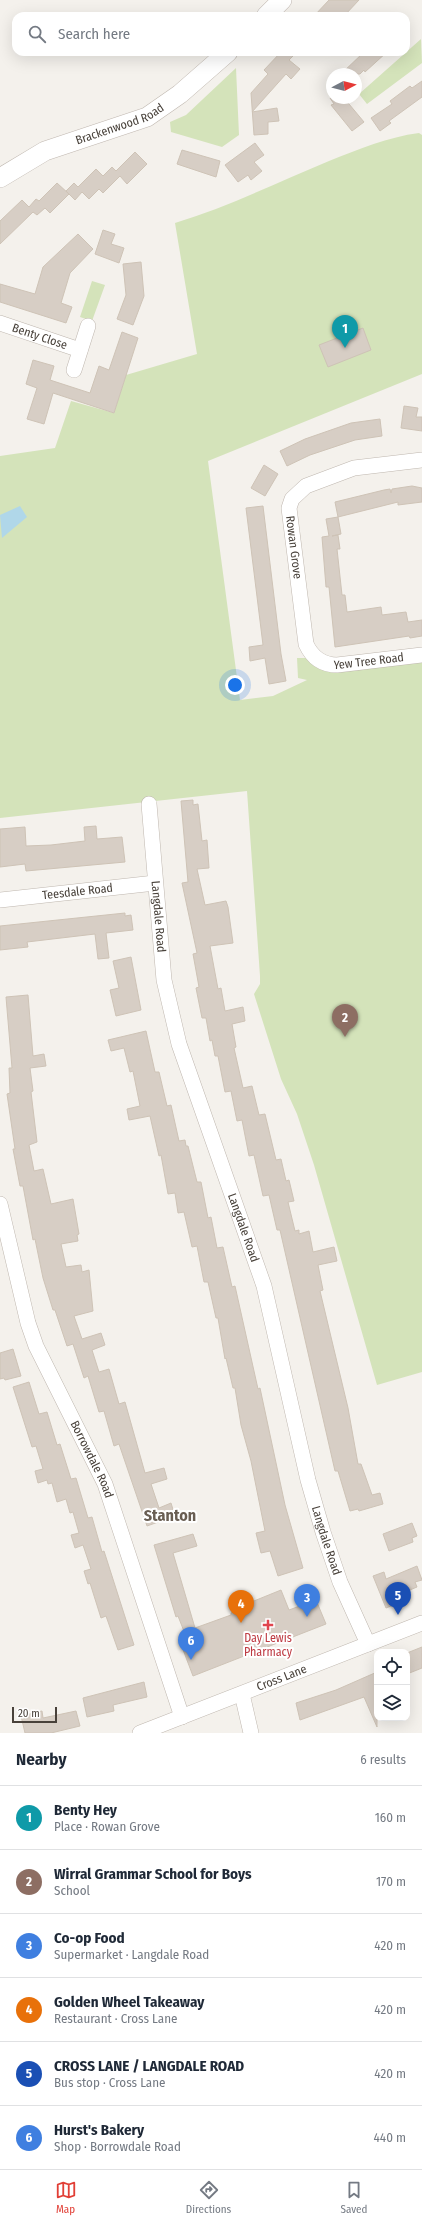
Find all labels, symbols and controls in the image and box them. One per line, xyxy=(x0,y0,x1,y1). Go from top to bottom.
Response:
search box xyxy=(12,12,410,56)
icon: search xyxy=(26,23,48,45)
text: Search here xyxy=(58,25,130,43)
north arrow xyxy=(326,68,362,104)
street label: Brackenwood Road xyxy=(74,100,167,147)
pin: 1 xyxy=(332,315,358,348)
street label: Benty Close xyxy=(10,321,69,352)
street label: Rowan Grove xyxy=(283,515,305,580)
street label: Yew Tree Road xyxy=(333,650,405,672)
your location xyxy=(225,675,245,695)
street label: Langdale Road xyxy=(149,880,169,953)
street label: Teesdale Road xyxy=(42,881,114,902)
pin: 2 xyxy=(332,1004,358,1037)
street label: Langdale Road xyxy=(225,1191,262,1264)
street label: Borrowdale Road xyxy=(67,1418,116,1500)
street label: Langdale Road xyxy=(309,1504,344,1577)
district label: Stanton xyxy=(144,1506,196,1525)
pin: 5 xyxy=(385,1582,411,1615)
pin: 3 xyxy=(294,1584,320,1617)
pin: 4 xyxy=(228,1590,254,1623)
marker: Day Lewis Pharmacy xyxy=(263,1620,273,1630)
pin: 6 xyxy=(178,1627,204,1660)
place label: Day Lewis Pharmacy xyxy=(244,1631,293,1659)
map controls xyxy=(374,1649,410,1721)
button: locate xyxy=(374,1649,410,1685)
street label: Cross Lane xyxy=(255,1662,309,1694)
button: layers xyxy=(374,1685,410,1721)
scale bar xyxy=(12,1705,57,1724)
text: 20 m xyxy=(18,1707,40,1720)
text: Nearby xyxy=(16,1749,67,1770)
text: 6 results xyxy=(360,1752,406,1767)
text: Benty Hey xyxy=(54,1801,117,1819)
text: 1 xyxy=(26,1810,32,1825)
text: 160 m xyxy=(375,1810,406,1825)
text: Place · Rowan Grove xyxy=(54,1819,160,1834)
text: Wirral Grammar School for Boys xyxy=(54,1865,252,1883)
text: 2 xyxy=(26,1874,32,1889)
text: 170 m xyxy=(376,1874,406,1889)
text: School xyxy=(54,1883,90,1898)
text: Co-op Food xyxy=(54,1929,125,1947)
text: 3 xyxy=(26,1938,32,1953)
text: 420 m xyxy=(374,1938,406,1953)
text: Supermarket · Langdale Road xyxy=(54,1947,209,1962)
text: Golden Wheel Takeaway xyxy=(54,1993,204,2011)
text: 4 xyxy=(26,2002,32,2017)
text: 420 m xyxy=(374,2002,406,2017)
text: Restaurant · Cross Lane xyxy=(54,2011,177,2026)
text: CROSS LANE / LANGDALE ROAD xyxy=(54,2057,244,2075)
text: 5 xyxy=(26,2066,32,2081)
text: 420 m xyxy=(374,2066,406,2081)
text: Bus stop · Cross Lane xyxy=(54,2075,166,2090)
text: Hurst's Bakery xyxy=(54,2121,144,2139)
text: 6 xyxy=(26,2130,32,2145)
text: 440 m xyxy=(374,2130,406,2145)
text: Shop · Borrowdale Road xyxy=(54,2139,181,2154)
tab: Map xyxy=(55,2179,77,2216)
tab: Directions xyxy=(186,2179,231,2216)
tab: Saved xyxy=(341,2179,367,2216)

